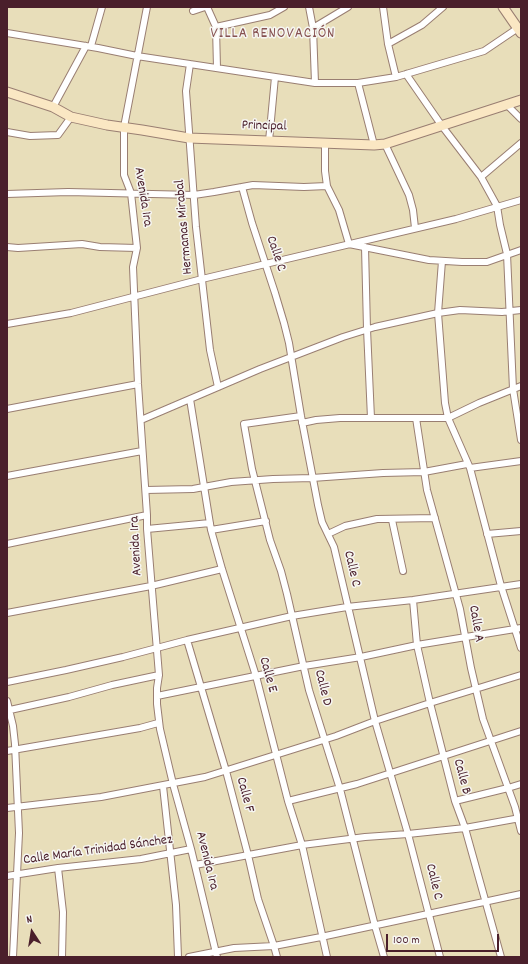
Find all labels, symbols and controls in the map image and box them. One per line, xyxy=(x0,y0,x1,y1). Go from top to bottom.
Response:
district label: VILLA RENOVACIÓN xyxy=(211,26,335,44)
street label: Principal xyxy=(241,118,287,136)
street label: Avenida 1ra xyxy=(129,166,155,228)
street label: Hermanas Mirabal xyxy=(172,179,198,275)
street label: Calle C xyxy=(261,234,289,274)
street label: Avenida 1ra xyxy=(127,516,147,576)
street label: Calle C xyxy=(339,549,363,589)
street label: Calle A xyxy=(464,604,486,644)
street label: Calle E xyxy=(254,655,280,695)
street label: Calle D xyxy=(309,668,335,708)
street label: Calle B xyxy=(448,757,474,797)
street label: Calle F xyxy=(231,776,257,814)
street label: Avenida 1ra xyxy=(191,830,221,892)
street label: Calle María Trinidad Sánchez xyxy=(22,832,174,870)
street label: Calle C xyxy=(420,862,446,902)
north arrow xyxy=(12,912,52,952)
text: N xyxy=(25,912,34,929)
scale bar xyxy=(388,926,501,952)
text: 100 m xyxy=(393,932,420,949)

